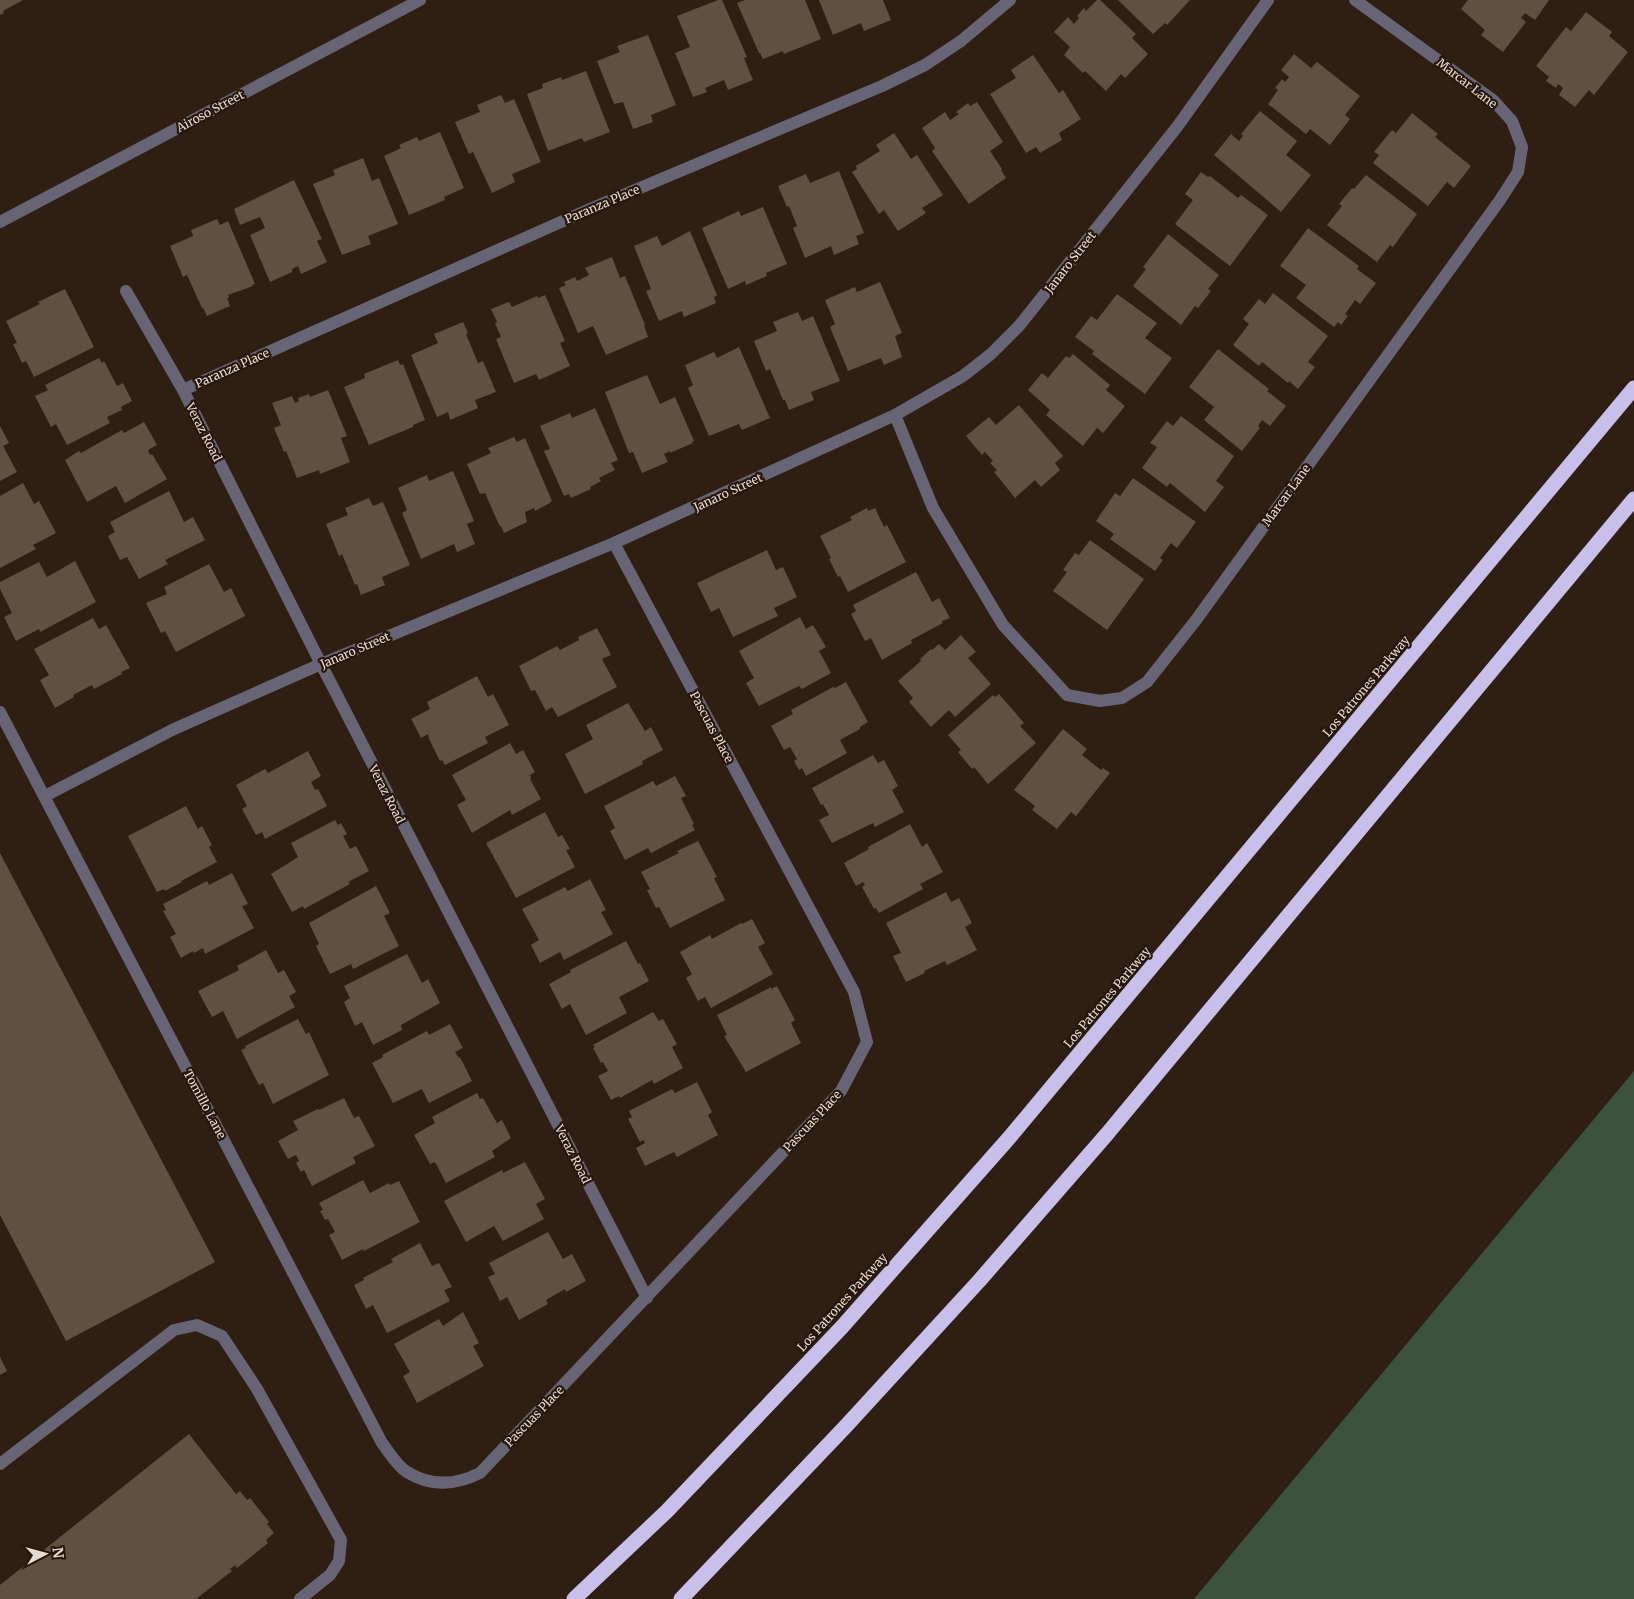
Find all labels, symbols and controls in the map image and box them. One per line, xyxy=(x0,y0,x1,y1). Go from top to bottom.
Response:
street label: Marcar Lane xyxy=(1434,55,1500,111)
street label: Airoso Street xyxy=(173,87,247,136)
street label: Paranza Place xyxy=(562,182,642,226)
street label: Janaro Street xyxy=(1041,228,1099,297)
street label: Paranza Place xyxy=(193,345,271,391)
street label: Veraz Road xyxy=(182,399,225,464)
street label: Marcar Lane xyxy=(1259,461,1313,529)
street label: Janaro Street xyxy=(690,469,765,515)
street label: Janaro Street xyxy=(317,628,392,672)
street label: Los Patrones Parkway xyxy=(1319,633,1413,739)
street label: Pascuas Place xyxy=(687,689,737,765)
street label: Veraz Road xyxy=(365,761,408,826)
street label: Los Patrones Parkway xyxy=(1060,944,1154,1050)
street label: Tomillo Lane xyxy=(180,1067,230,1141)
street label: Pascuas Place xyxy=(780,1087,844,1155)
street label: Veraz Road xyxy=(551,1121,594,1186)
street label: Los Patrones Parkway xyxy=(794,1250,890,1354)
street label: Pascuas Place xyxy=(501,1382,567,1450)
north arrow xyxy=(20,1529,70,1579)
text: N xyxy=(48,1546,67,1559)

